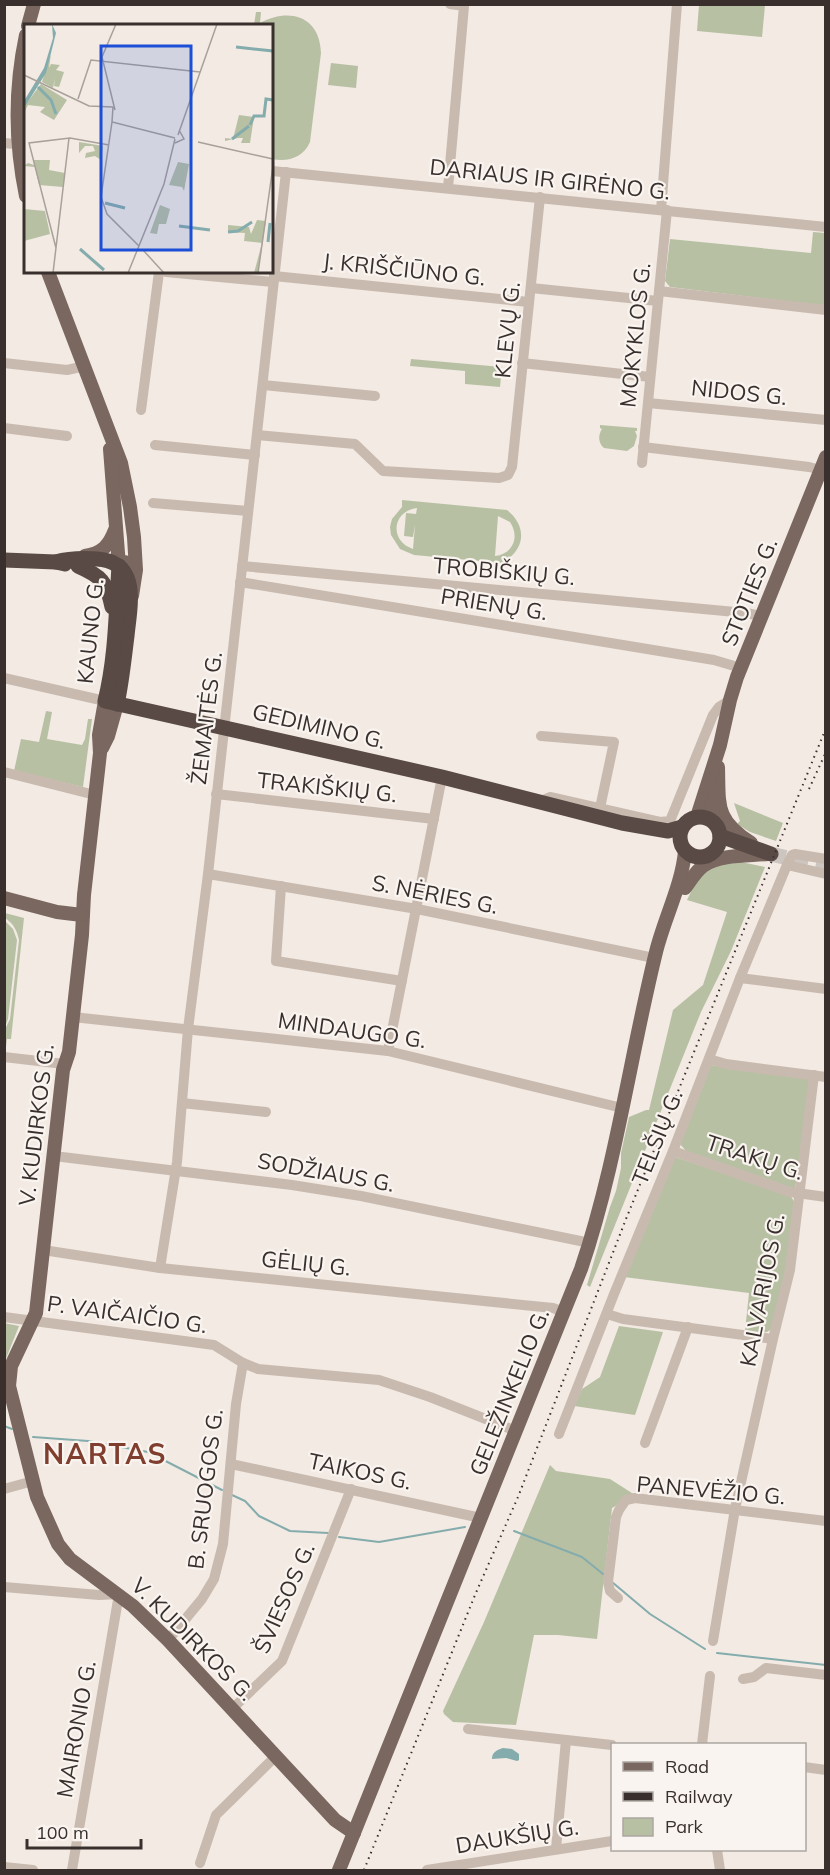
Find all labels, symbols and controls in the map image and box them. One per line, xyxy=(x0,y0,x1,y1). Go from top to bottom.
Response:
inset map xyxy=(24,24,273,273)
street label: DARIAUS IR GIRĖNO G. xyxy=(428,152,672,206)
street label: J. KRIŠČIŪNO G. xyxy=(321,247,487,291)
street label: MOKYKLOS G. xyxy=(613,261,657,409)
street label: KLEVŲ G. xyxy=(488,280,526,380)
street label: NIDOS G. xyxy=(690,373,788,411)
street label: STOTIES G. xyxy=(715,534,783,650)
street label: TROBIŠKIŲ G. xyxy=(432,551,576,591)
street label: KAUNO G. xyxy=(71,577,109,685)
street label: PRIENŲ G. xyxy=(439,582,549,626)
street label: ŽEMAITĖS G. xyxy=(184,650,228,786)
street label: GEDIMINO G. xyxy=(250,697,388,755)
street label: TRAKIŠKIŲ G. xyxy=(256,766,398,808)
street label: S. NĖRIES G. xyxy=(370,868,500,920)
street label: MINDAUGO G. xyxy=(276,1006,428,1054)
street label: V. KUDIRKOS G. xyxy=(12,1042,60,1208)
street label: TELŠIŲ G. xyxy=(625,1085,689,1189)
street label: TRAKŲ G. xyxy=(703,1128,807,1186)
street label: SODŽIAUS G. xyxy=(255,1146,397,1198)
street label: KALVARIJOS G. xyxy=(733,1211,791,1369)
street label: GĖLIŲ G. xyxy=(260,1244,352,1282)
street label: P. VAIČAIČIO G. xyxy=(45,1289,209,1339)
street label: GELEŽINKELIO G. xyxy=(463,1304,555,1480)
street label: B. SRUOGOS G. xyxy=(181,1407,229,1571)
district label: NARTAS xyxy=(43,1436,167,1471)
street label: TAIKOS G. xyxy=(306,1446,414,1496)
street label: PANEVĖŽIO G. xyxy=(636,1470,786,1510)
street label: ŠVIESOS G. xyxy=(247,1538,321,1658)
street label: V. KUDIRKOS G. xyxy=(125,1571,261,1707)
street label: MAIRONIO G. xyxy=(50,1658,102,1800)
legend xyxy=(611,1743,806,1851)
text: Road xyxy=(665,1755,709,1778)
text: Railway xyxy=(665,1785,733,1808)
scale bar xyxy=(27,1812,141,1850)
street label: DAUKŠIŲ G. xyxy=(454,1812,580,1860)
text: Park xyxy=(665,1815,704,1838)
text: 100 m xyxy=(36,1821,89,1844)

